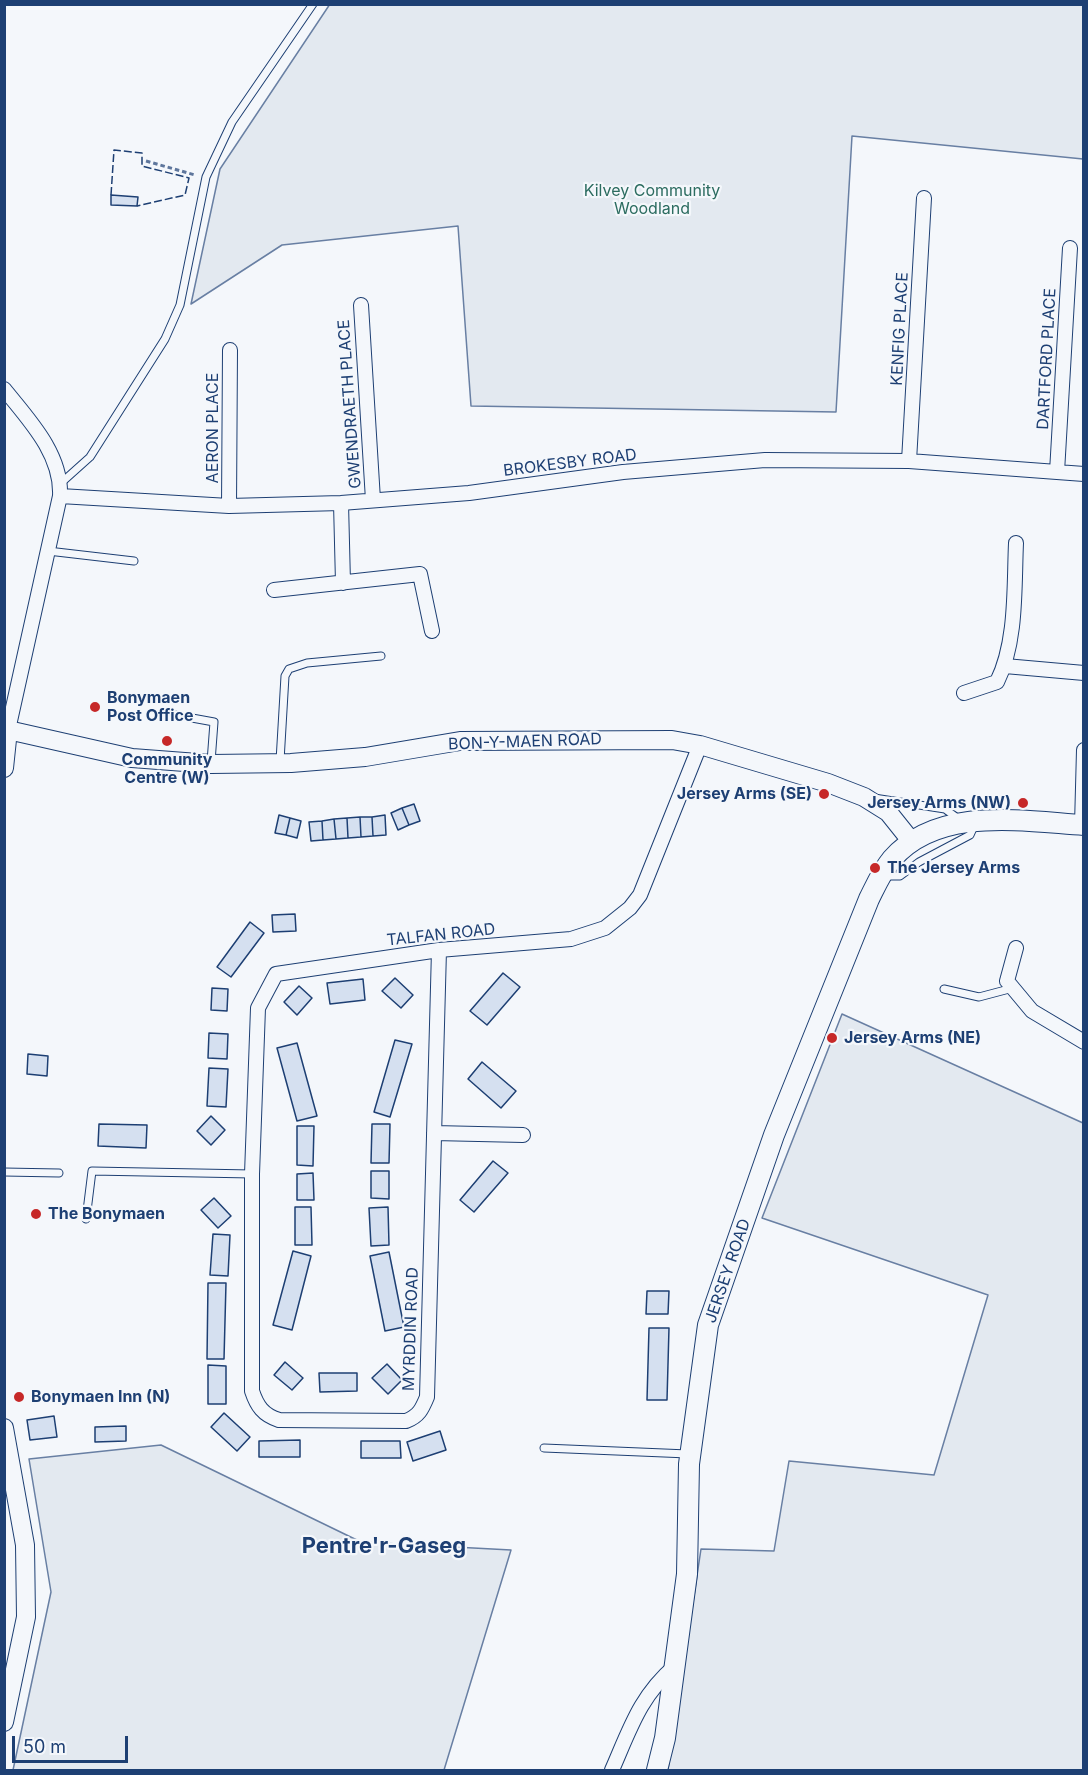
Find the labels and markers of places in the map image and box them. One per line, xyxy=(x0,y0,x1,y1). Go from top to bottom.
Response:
place label: Bonymaen Post Office xyxy=(107,688,193,726)
marker: Bonymaen Post Office xyxy=(88,700,102,714)
marker: Community Centre (W) xyxy=(160,734,174,748)
place label: Community Centre (W) xyxy=(122,750,212,788)
place label: Jersey Arms (SE) xyxy=(677,784,812,804)
marker: Jersey Arms (SE) xyxy=(817,787,831,801)
place label: Jersey Arms (NW) xyxy=(867,793,1011,813)
marker: Jersey Arms (NW) xyxy=(1016,796,1030,810)
place label: The Jersey Arms xyxy=(887,858,1020,878)
marker: The Jersey Arms xyxy=(868,861,882,875)
place label: Jersey Arms (NE) xyxy=(844,1028,981,1048)
marker: Jersey Arms (NE) xyxy=(825,1031,839,1045)
place label: The Bonymaen xyxy=(48,1204,165,1224)
marker: The Bonymaen xyxy=(29,1207,43,1221)
place label: Bonymaen Inn (N) xyxy=(31,1387,170,1407)
marker: Bonymaen Inn (N) xyxy=(12,1390,26,1404)

